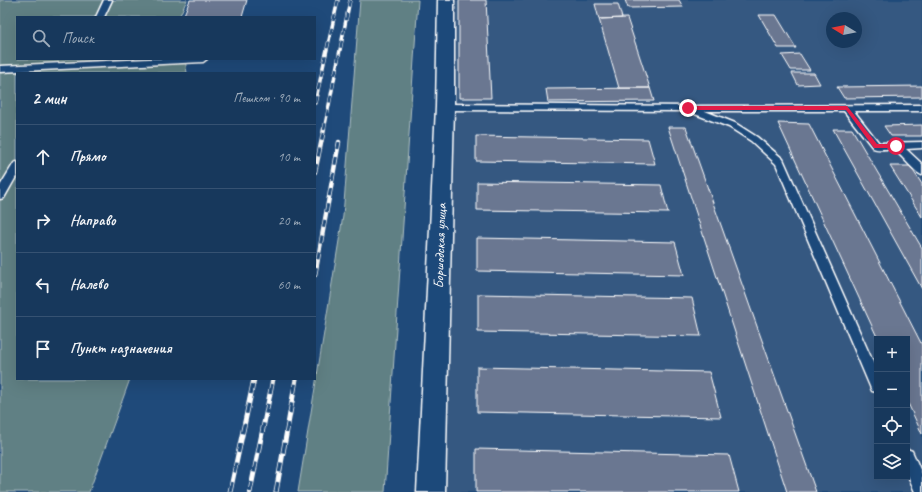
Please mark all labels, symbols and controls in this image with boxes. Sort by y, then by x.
north arrow [826,12,862,48]
search box [16,16,316,60]
icon: search [30,27,52,49]
text: Поиск [62,29,94,48]
text: 2 мин [32,88,67,109]
text: Пешком · 90 m [233,90,300,106]
route end [679,99,697,117]
route start [887,137,905,155]
icon: ahead [32,146,54,168]
text: Прямо [70,147,106,166]
text: 10 m [278,149,300,165]
street label: Боршодская улица [430,202,450,289]
icon: right [32,210,54,232]
text: Направо [70,211,116,230]
text: 20 m [278,213,300,229]
icon: left [32,274,54,296]
text: Налево [70,275,108,294]
text: 60 m [278,277,300,293]
map controls [874,336,910,480]
button: + [874,336,910,372]
icon: arrive [32,338,54,360]
text: Пункт назначения [70,339,172,358]
button: − [874,372,910,408]
button: locate [874,408,910,444]
button: layers [874,444,910,480]

